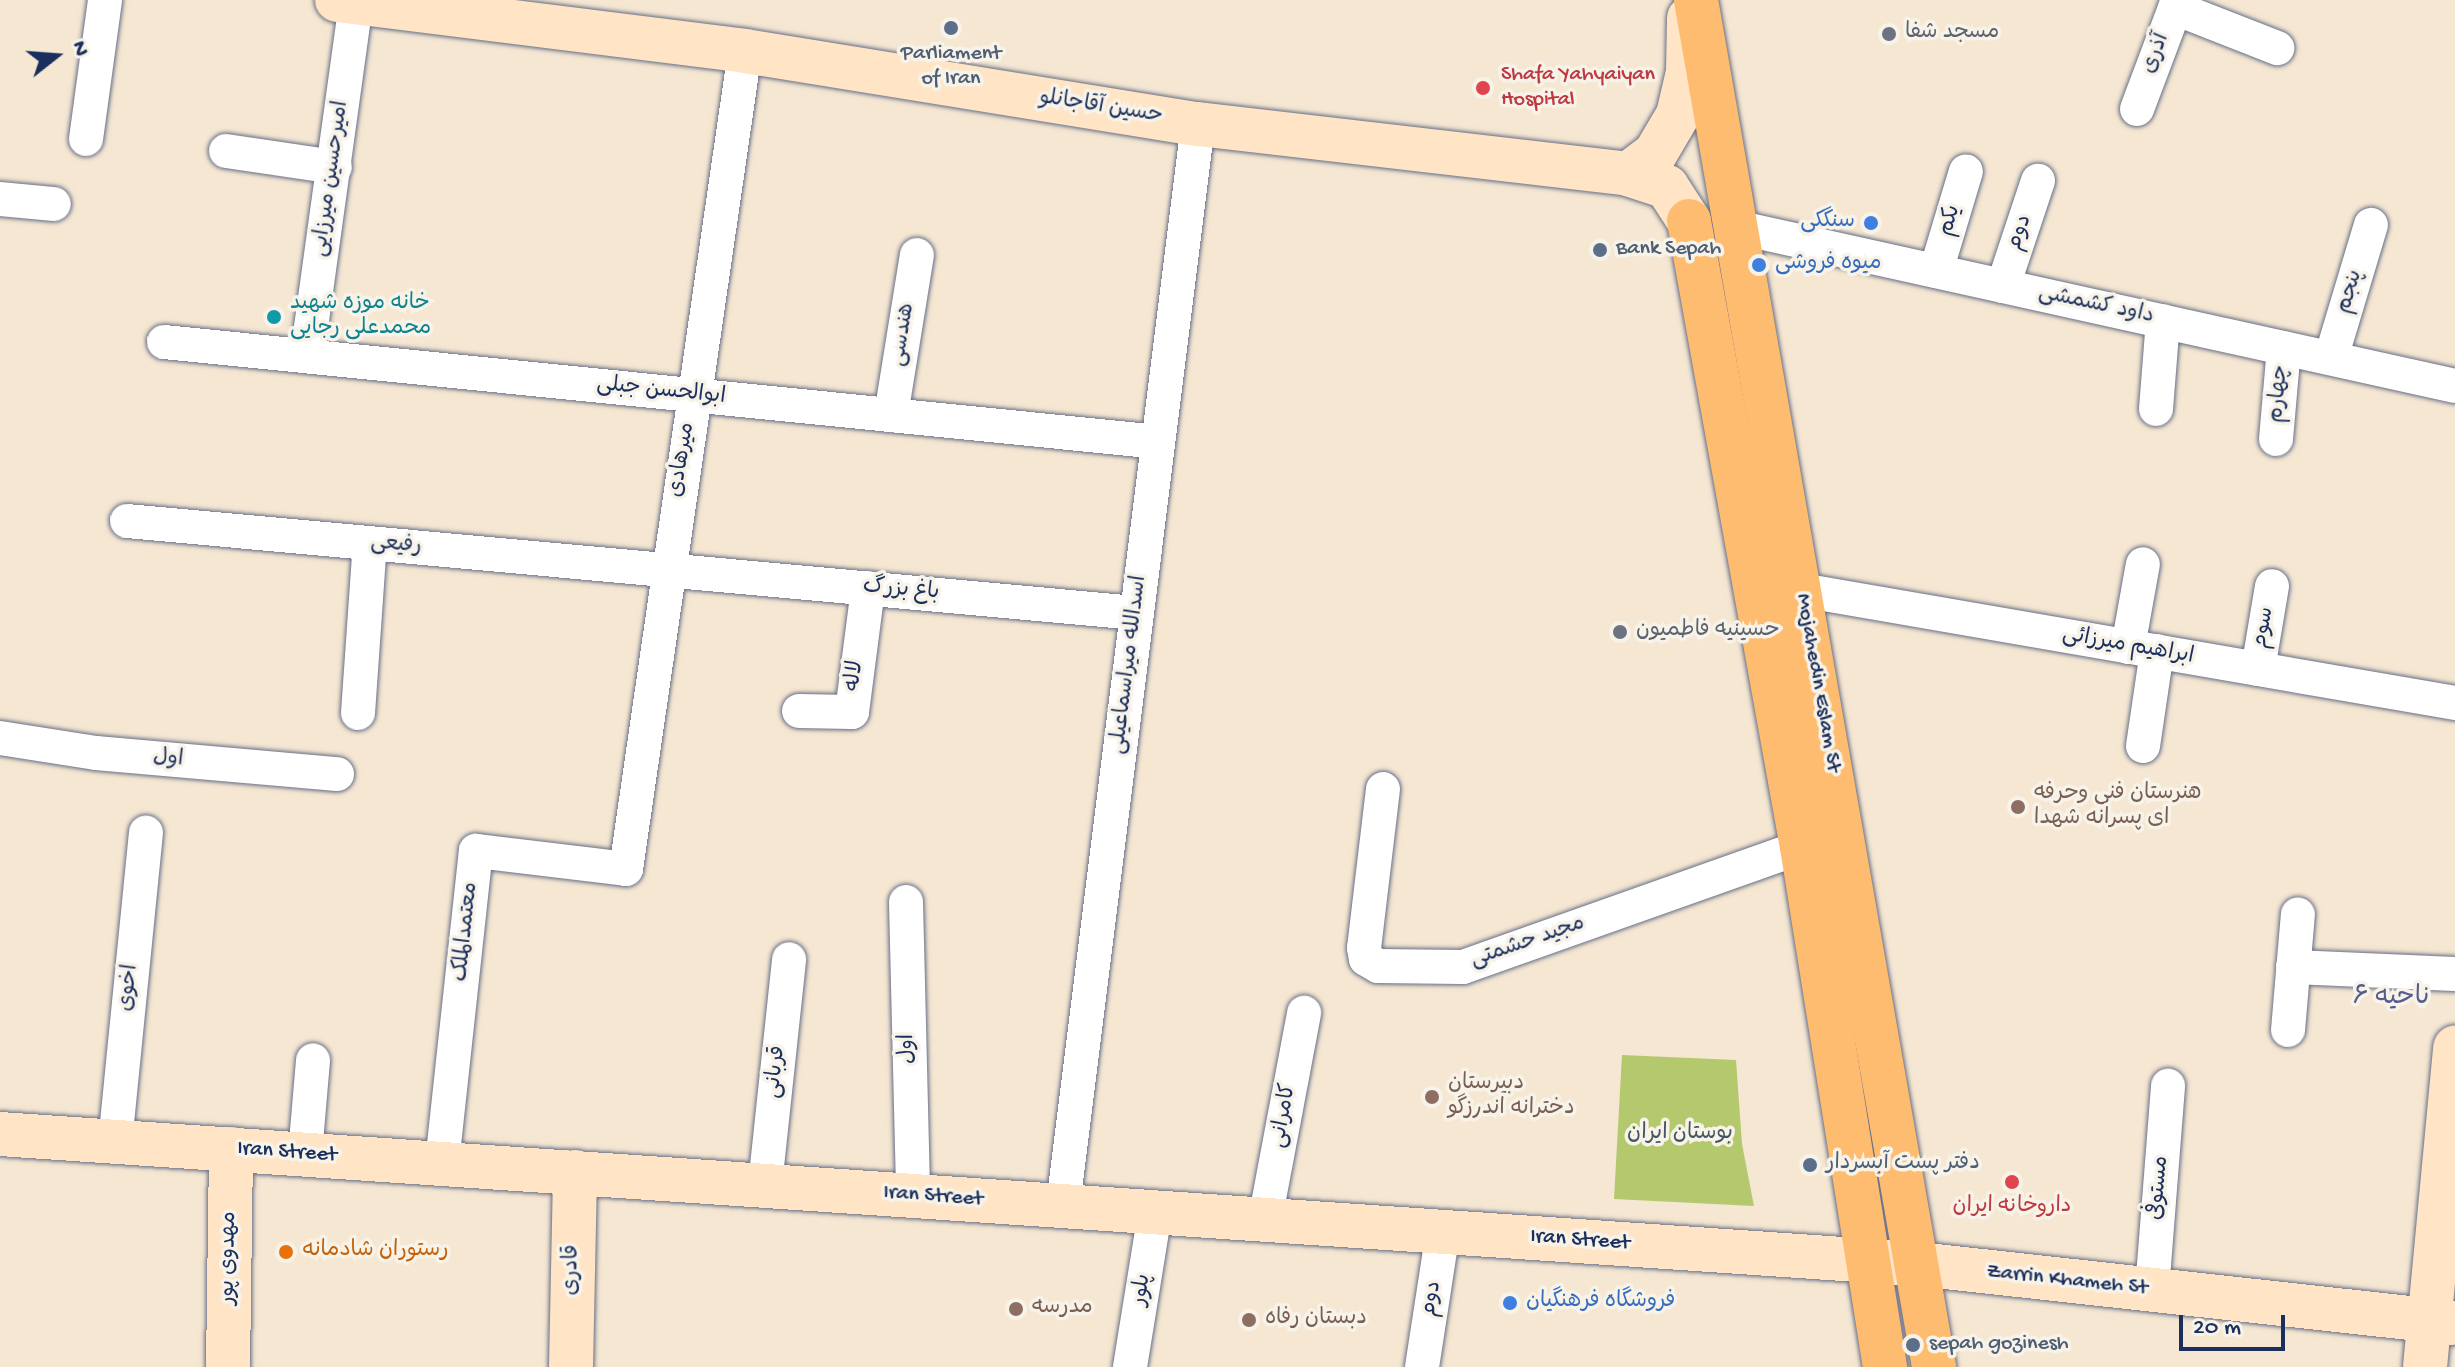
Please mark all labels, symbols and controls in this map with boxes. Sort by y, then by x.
north arrow [16,16,96,96]
marker: Parliament of Iran [942,19,960,37]
place label: مسجد شفا [1905,21,1999,47]
marker: مسجد شفا [1880,25,1898,43]
street label: آذری [2137,30,2177,78]
text: N [64,38,93,60]
place label: Parliament of Iran [901,41,1001,92]
place label: Shafa Yahyaiyan Hospital [1501,62,1655,114]
marker: Shafa Yahyaiyan Hospital [1472,77,1494,99]
street label: حسین آقاجانلو [1037,85,1165,131]
street label: امیرحسین میرزایی [308,99,356,259]
street label: یکم [1934,202,1968,240]
place label: سنگکی [1800,210,1855,236]
street label: دوم [2003,212,2039,254]
marker: سنگکی [1862,214,1880,232]
place label: Bank Sepah [1616,237,1721,263]
marker: Bank Sepah [1591,241,1609,259]
place label: میوه فروشی [1775,252,1881,278]
marker: میوه فروشی [1750,256,1768,274]
street label: پنجم [2332,267,2370,317]
street label: داود کشمشی [2036,281,2156,331]
place label: خانه موزه شهید محمدعلی رجایی [290,291,431,342]
street label: هندسی [886,302,922,368]
marker: خانه موزه شهید محمدعلی رجایی [265,308,283,326]
street label: چهارم [2264,364,2296,424]
street label: ابوالحسن جبلی [595,372,727,412]
street label: میرهادی [664,421,702,499]
street label: رفیعی [369,531,423,561]
street label: اسدالله میراسماعیلی [1106,574,1154,756]
street label: باغ بزرگ [862,575,940,607]
street label: Mojahedin Eslam St [1788,592,1846,774]
street label: سوم [2249,605,2281,651]
place label: حسینیه فاطمیون [1636,619,1780,645]
street label: ابراهیم میرزائی [2060,622,2196,672]
marker: حسینیه فاطمیون [1611,623,1629,641]
street label: لاله [841,659,871,693]
street label: اول [152,746,184,774]
place label: هنرستان فنی وحرفه ای پسرانه شهدا [2034,781,2202,832]
marker: هنرستان فنی وحرفه ای پسرانه شهدا [2009,798,2027,816]
street label: معتمدالملک [449,881,485,983]
street label: مجید حشمتی [1467,911,1589,975]
street label: اخوی [114,963,146,1013]
district label: ناحیه ۶ [2353,983,2429,1015]
street label: اول [896,1034,922,1064]
street label: قربانی [761,1044,793,1100]
place label: دبیرستان دخترانه اندرزگو [1448,1071,1575,1122]
street label: کامرانی [1266,1082,1304,1150]
marker: دبیرستان دخترانه اندرزگو [1423,1088,1441,1106]
park label: بوستان ایران [1627,1122,1733,1148]
street label: Iran Street [236,1136,338,1170]
place label: دفتر پست آبسردار [1826,1152,1980,1178]
street label: مستوفی [2144,1155,2176,1221]
marker: دفتر پست آبسردار [1801,1156,1819,1174]
marker: داروخانه ایران [2003,1173,2021,1191]
street label: Iran Street [882,1180,984,1214]
place label: داروخانه ایران [1952,1195,2072,1221]
street label: مهدوی پور [216,1211,244,1305]
street label: Iran Street [1529,1224,1631,1258]
place label: رستوران شادمانه [302,1239,449,1265]
marker: رستوران شادمانه [277,1243,295,1261]
street label: قادرى [559,1244,587,1296]
street label: Zarrin Khameh St [1985,1259,2149,1303]
street label: پلور [1127,1272,1159,1308]
street label: دوم [1417,1279,1449,1319]
place label: فروشگاه فرهنگیان [1526,1290,1675,1316]
marker: فروشگاه فرهنگیان [1501,1294,1519,1312]
place label: مدرسه [1032,1296,1093,1322]
scale bar [2183,1299,2289,1349]
marker: مدرسه [1007,1300,1025,1318]
place label: دبستان رفاه [1265,1307,1367,1333]
marker: دبستان رفاه [1240,1311,1258,1329]
text: 20 m [2193,1314,2241,1343]
place label: sepah gozinesh [1929,1332,2069,1358]
marker: sepah gozinesh [1904,1336,1922,1354]

